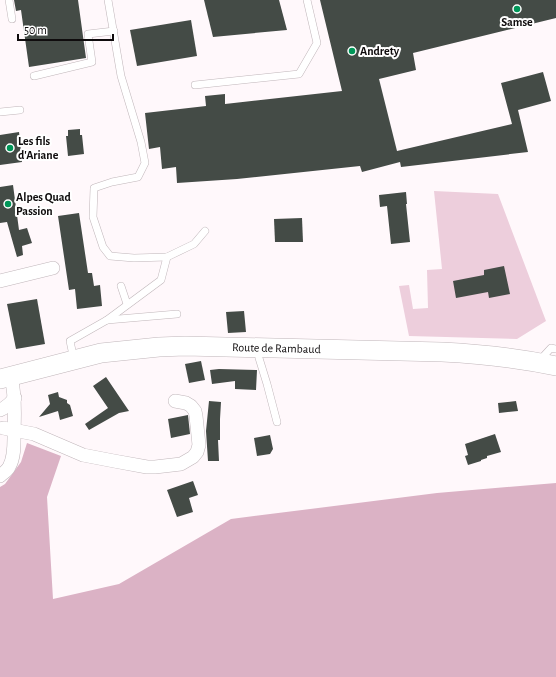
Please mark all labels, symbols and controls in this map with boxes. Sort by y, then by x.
marker: Samse [512,4,522,14]
scale bar [18,16,113,42]
place label: Samse [501,16,533,28]
text: 50 m [24,24,47,36]
place label: Andrety [360,45,400,58]
marker: Andrety [347,46,357,56]
place label: Les fils d'Ariane [18,135,59,161]
marker: Les fils d'Ariane [5,143,15,153]
place label: Alpes Quad Passion [16,191,72,217]
marker: Alpes Quad Passion [3,199,13,209]
street label: Route de Rambaud [232,341,321,355]

